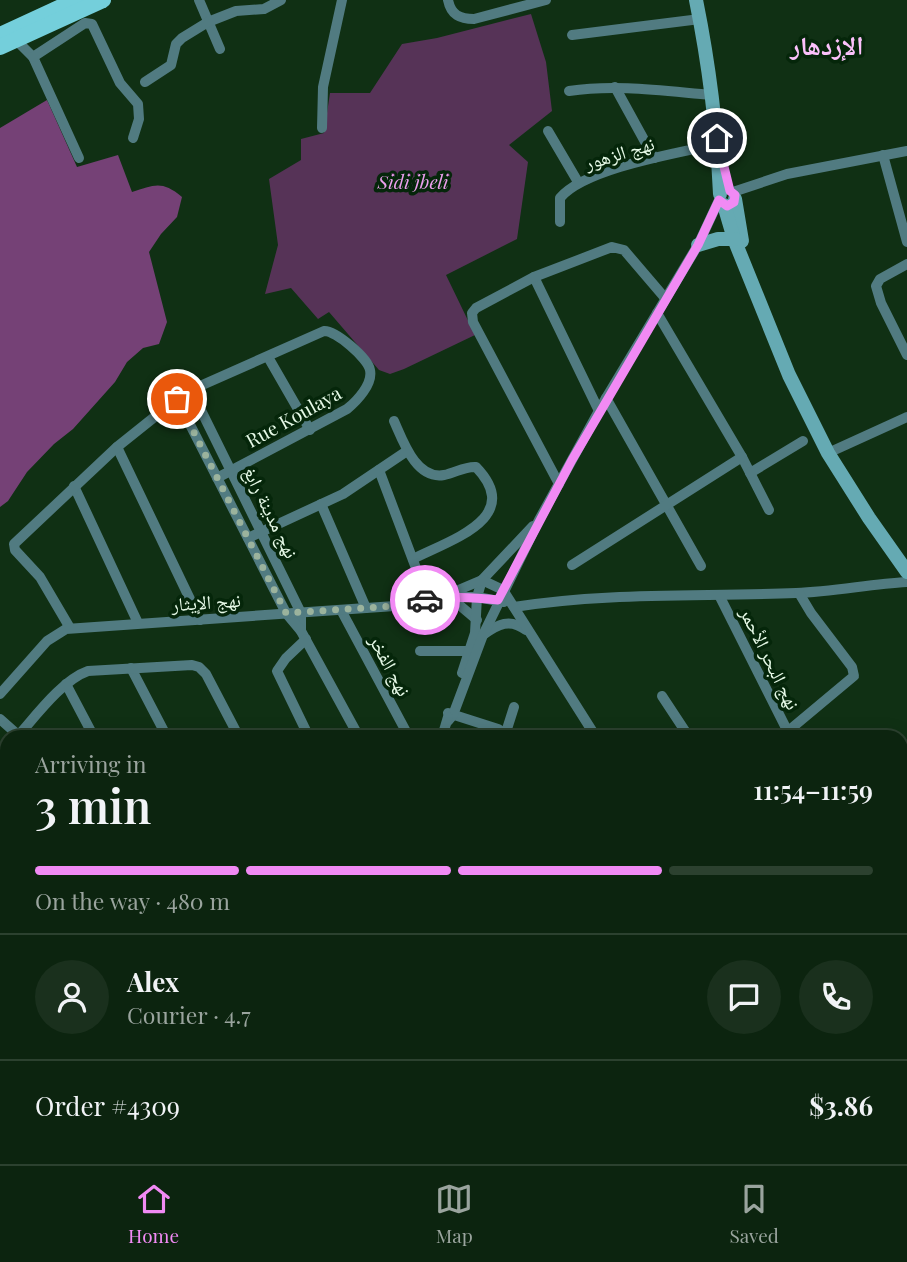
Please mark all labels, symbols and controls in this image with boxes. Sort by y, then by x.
district label: الإزدهار [789,27,864,62]
pin [687,108,747,168]
icon: home [698,119,736,157]
street label: نهج الزهور [580,129,658,176]
park label: Sidi jbeli [376,168,450,194]
pin [147,369,207,429]
street label: Rue Koulaya [241,379,346,453]
icon: bag [158,380,196,418]
street label: نهج مدينة رابغ [238,462,305,563]
courier [390,565,460,635]
icon: car [406,581,444,619]
street label: نهج الإيثار [169,586,242,617]
street label: نهج البحر الأحمر [734,602,807,714]
street label: نهج الفخر [363,629,418,701]
text: Arriving in [35,748,147,779]
text: 11:54–11:59 [753,772,873,807]
text: 3 min [35,774,151,836]
text: On the way · 480 m [35,885,230,916]
button: person [35,960,109,1034]
button: chat [707,960,781,1034]
button: phone [799,960,873,1034]
text: Alex [127,964,179,999]
text: Courier · 4.7 [127,999,251,1030]
text: Order #4309 [35,1088,180,1123]
text: $3.86 [809,1088,873,1123]
tab: Home [128,1180,179,1248]
tab: Map [435,1180,473,1248]
tab: Saved [729,1180,779,1248]

